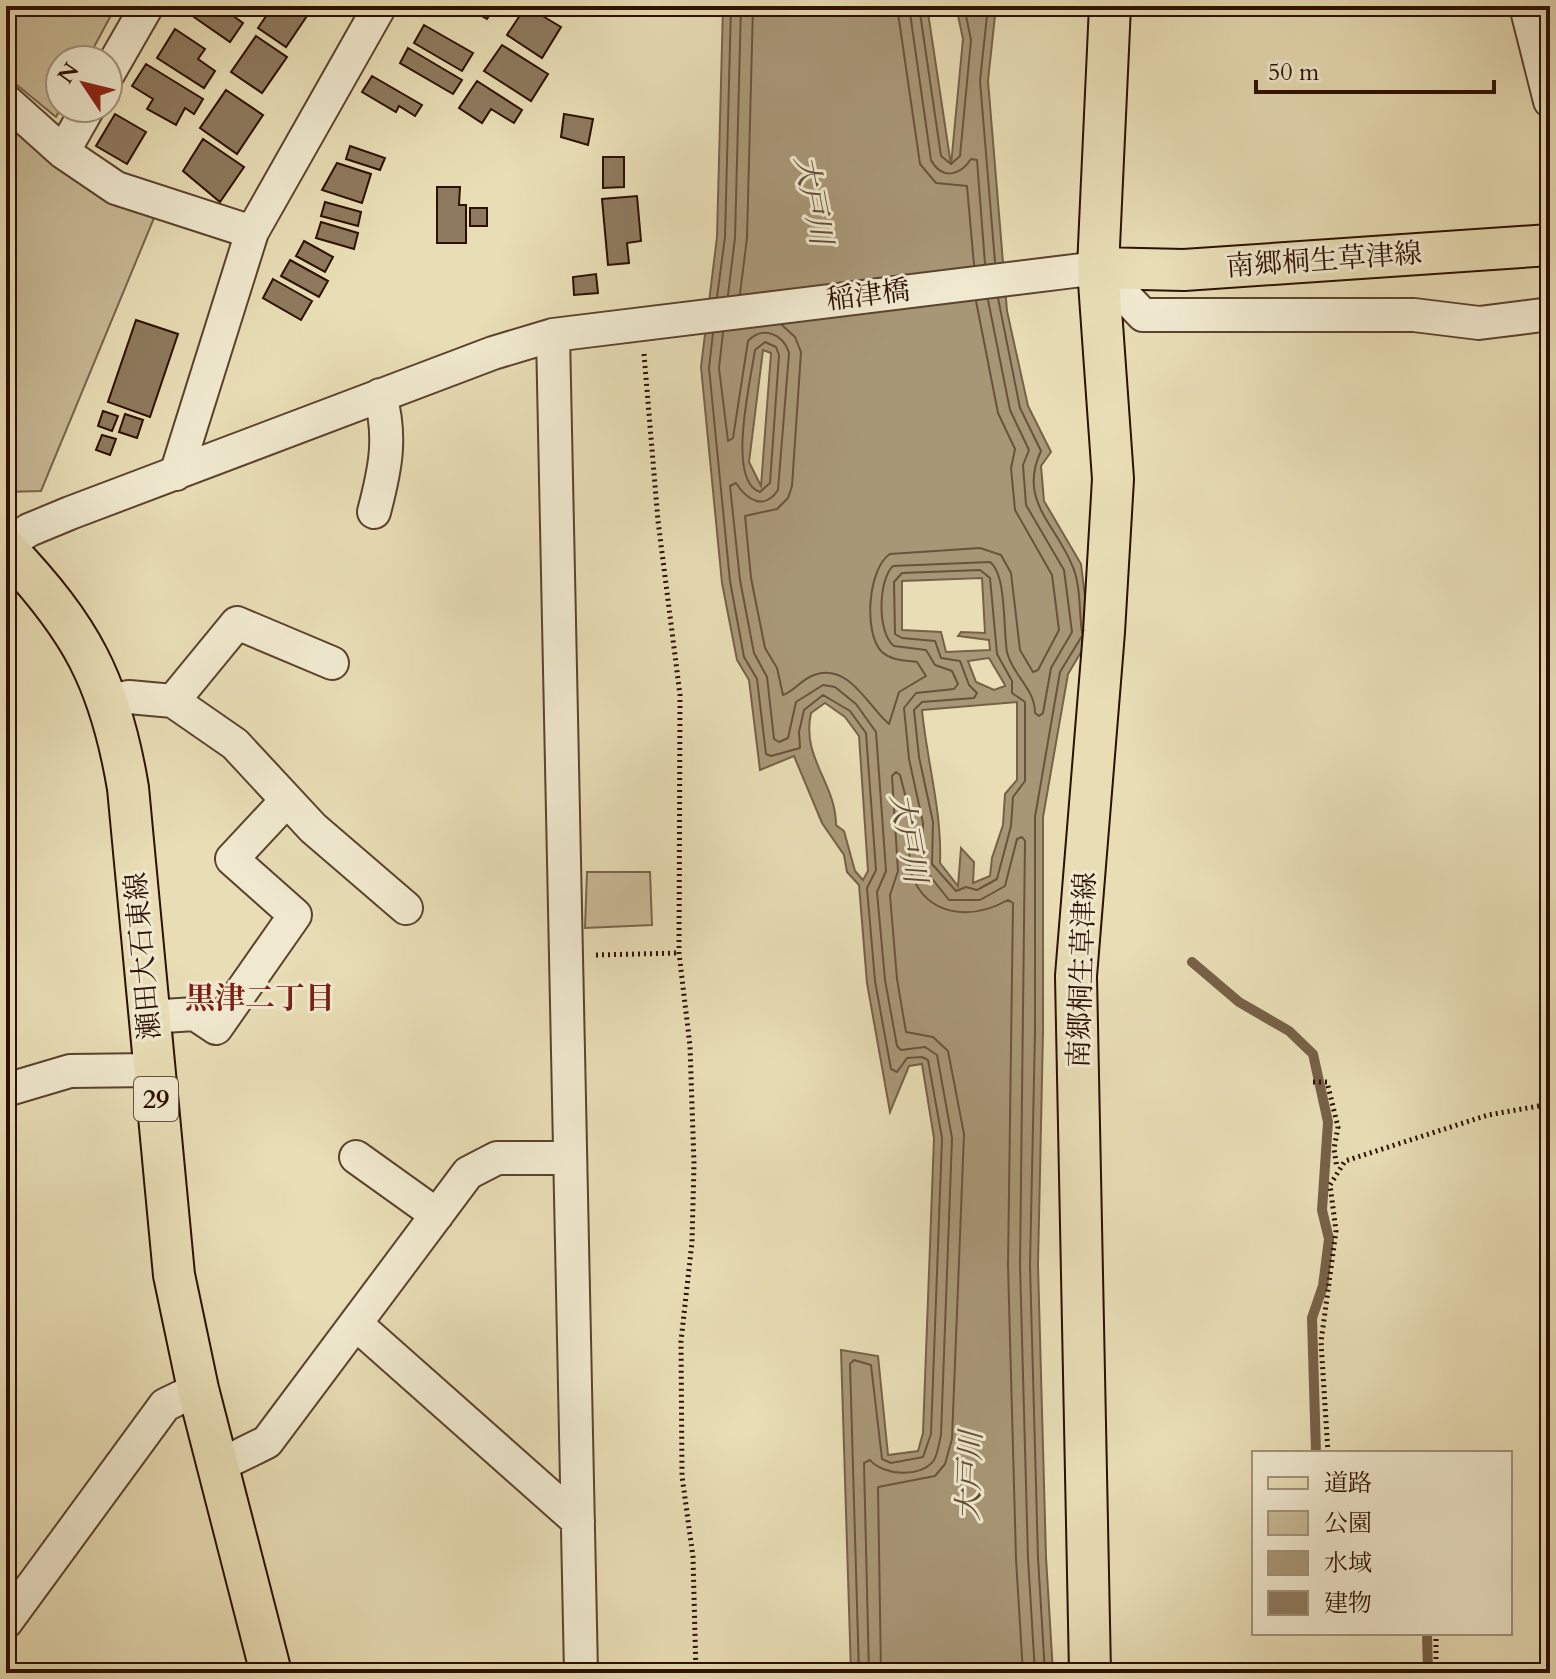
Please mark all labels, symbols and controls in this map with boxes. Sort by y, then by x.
north arrow [44,44,124,124]
scale bar [1256,44,1494,94]
text: 50 m [1268,56,1320,89]
text: N [51,57,86,90]
water label: 大戸川 [784,152,842,251]
street label: 南郷桐生草津線 [1225,234,1423,286]
street label: 稲津橋 [824,271,912,319]
water label: 大戸川 [880,790,937,889]
street label: 瀬田大石東線 [117,871,169,1041]
street label: 南郷桐生草津線 [1060,871,1104,1069]
district label: 黒津二丁目 [185,978,335,1019]
road number: 29 [134,1077,178,1121]
water label: 大戸川 [948,1427,992,1522]
legend [1252,1451,1512,1635]
text: 道路 [1324,1467,1372,1500]
text: 公園 [1324,1507,1372,1540]
text: 水域 [1324,1547,1372,1580]
text: 建物 [1324,1587,1372,1620]

